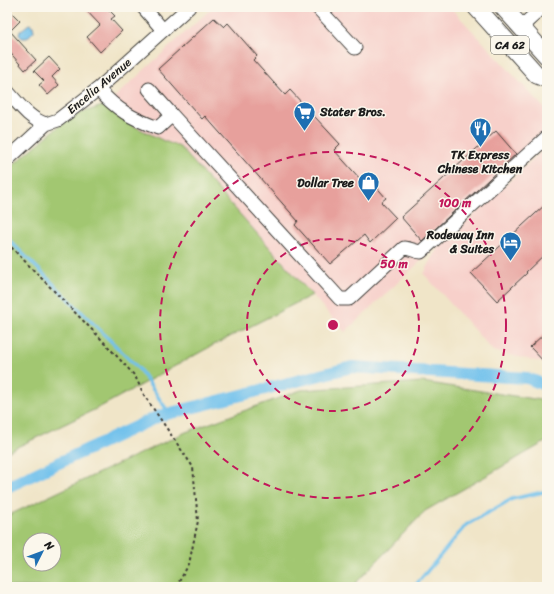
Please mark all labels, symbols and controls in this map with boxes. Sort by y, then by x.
road number: CA 62 [491,36,529,54]
street label: Encelia Avenue [61,52,137,120]
supermarket icon: Stater Bros. [292,99,318,132]
place label: Stater Bros. [319,101,386,123]
restaurant icon: TK Express Chinese Kitchen [467,115,493,148]
place label: TK Express Chinese Kitchen [437,144,523,180]
shop icon: Dollar Tree [356,170,382,203]
place label: Dollar Tree [297,172,355,194]
text: 100 m [439,192,472,214]
place label: Rodeway Inn & Suites [426,224,495,260]
hotel icon: Rodeway Inn & Suites [497,229,523,262]
text: 50 m [380,253,408,275]
centre of rings [326,318,340,332]
north arrow [22,532,62,572]
text: N [39,536,59,555]

